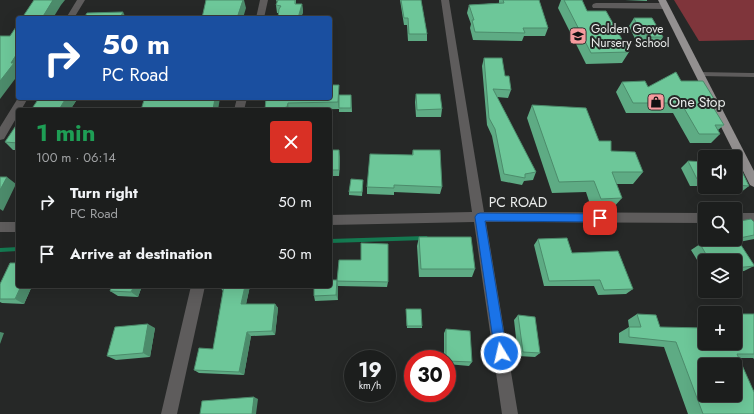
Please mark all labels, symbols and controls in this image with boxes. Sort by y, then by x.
place label: Golden Grove Nursery School [591,20,670,52]
text: 50 m [102,24,170,65]
school or university icon: Golden Grove Nursery School [568,26,588,46]
icon: right [36,32,88,84]
text: PC Road [102,62,168,88]
shop icon: One Stop [646,92,666,112]
place label: One Stop [669,92,725,112]
text: 1 min [36,115,96,150]
button: close [270,121,312,163]
text: 100 m · 06:14 [36,148,116,167]
map controls [698,150,742,402]
button: sound [698,150,742,194]
text: Turn right [70,182,138,204]
icon: right [36,191,58,213]
text: 50 m [278,191,312,213]
street label: PC ROAD [489,192,547,212]
pin [583,201,617,235]
button: search [698,202,742,246]
text: PC Road [70,204,118,223]
icon: arrive [589,207,611,229]
icon: arrive [36,243,58,265]
text: Arrive at destination [70,243,212,265]
text: 50 m [278,243,312,265]
button: layers [698,254,742,298]
button: + [698,306,742,350]
position arrow [480,332,522,374]
speed limit sign: 30 [404,350,456,402]
text: 19 [358,356,382,385]
button: − [698,358,742,402]
text: km/h [359,378,381,393]

